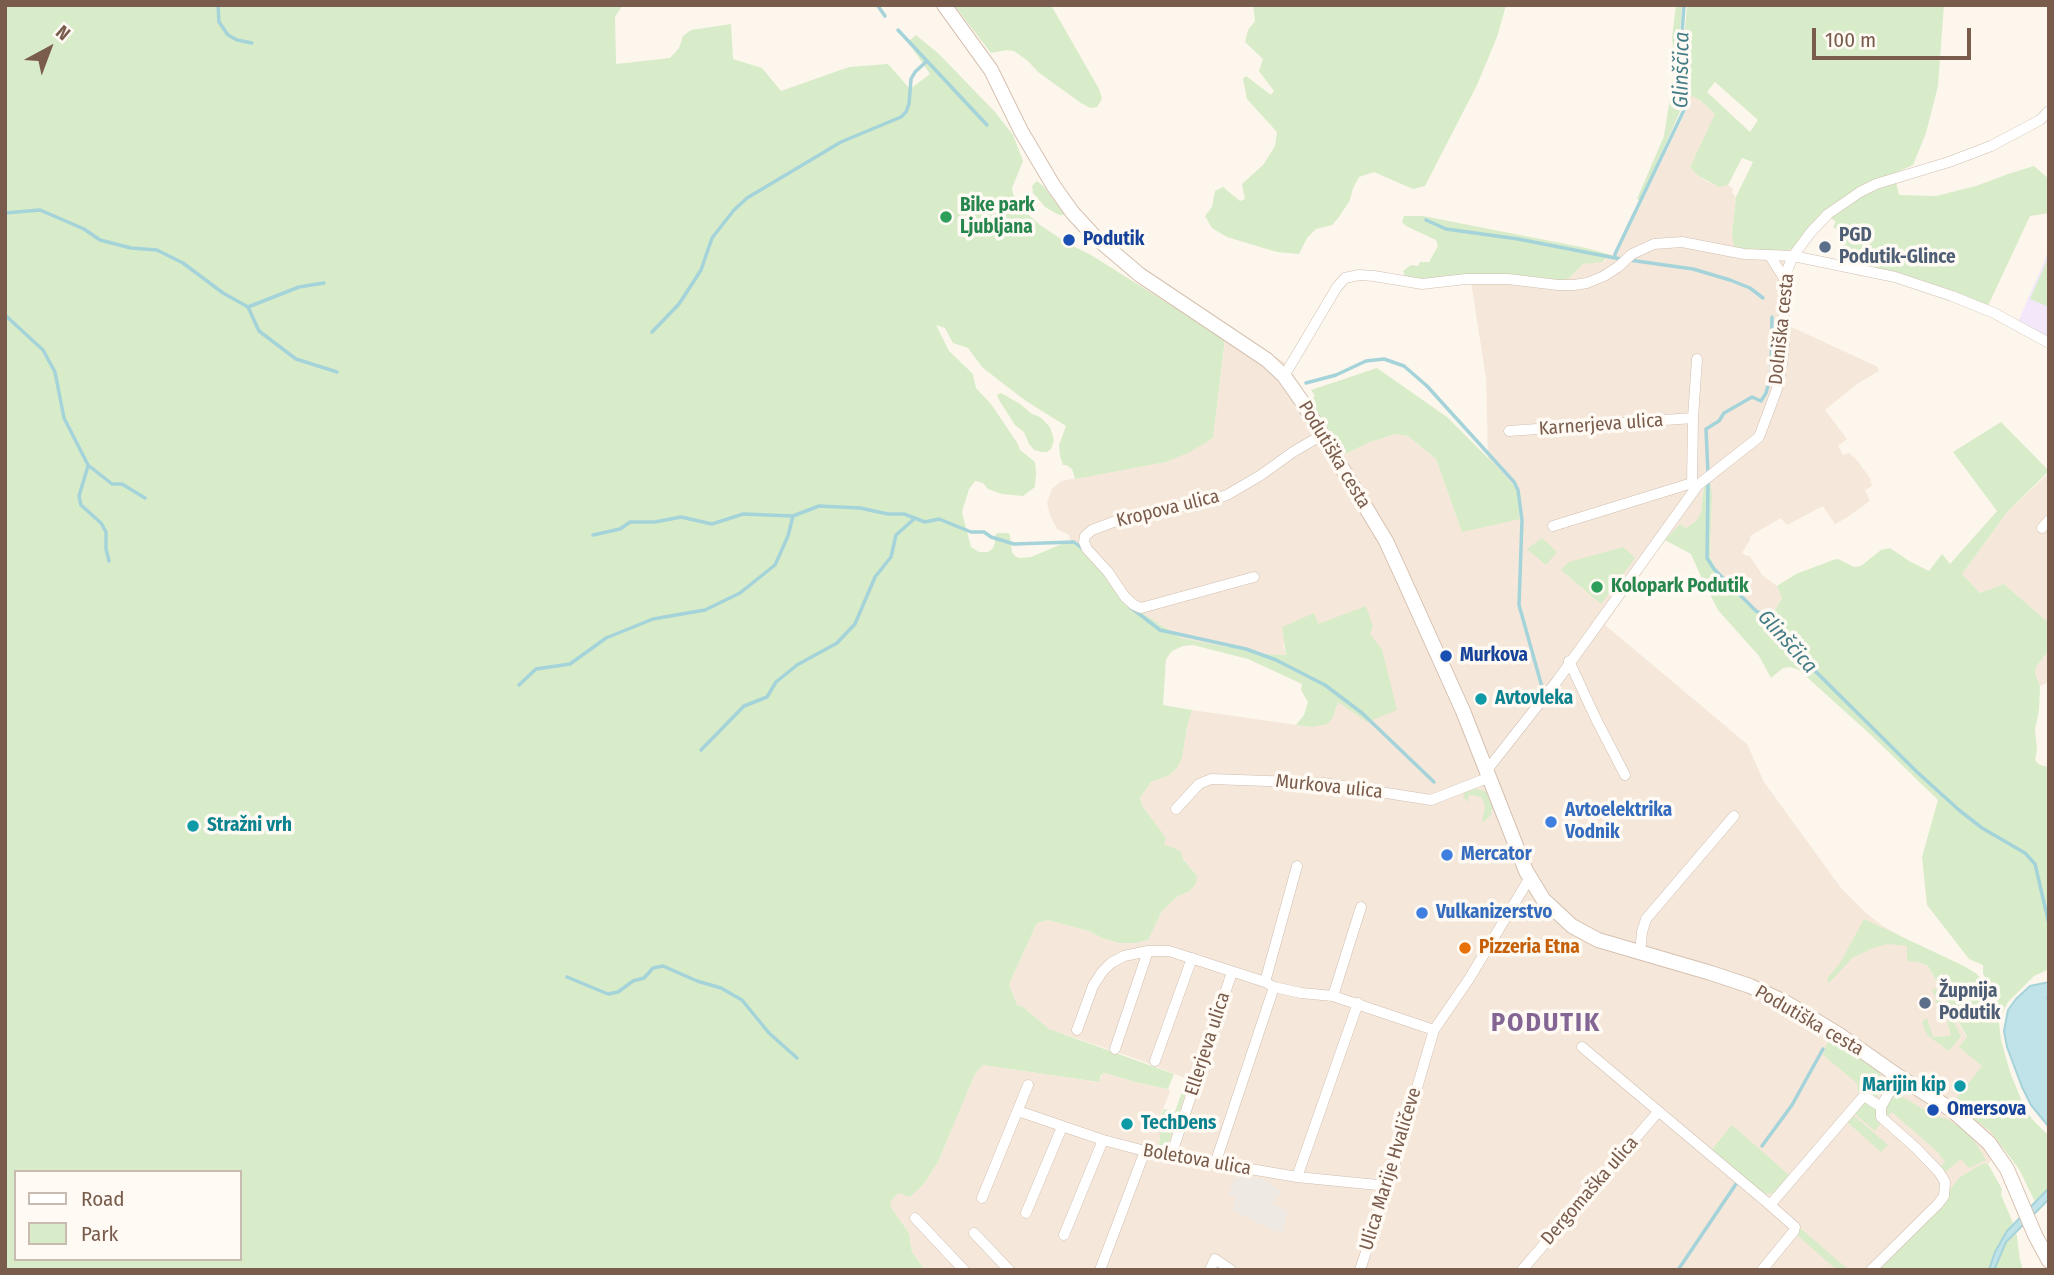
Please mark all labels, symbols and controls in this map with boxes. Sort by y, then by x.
north arrow [14,14,84,84]
scale bar [1816,14,1975,58]
text: N [51,20,75,45]
text: 100 m [1825,27,1876,53]
water label: Glinščica [1669,32,1695,108]
place label: Bike park Ljubljana [960,195,1035,239]
marker: Bike park Ljubljana [938,209,954,225]
place label: PGD Podutik-Glince [1839,225,1956,269]
place label: Podutik [1083,229,1144,251]
marker: Podutik [1061,232,1077,248]
marker: PGD Podutik-Glince [1817,239,1833,255]
street label: Dolniška cesta [1765,272,1799,386]
street label: Podutiška cesta [1293,397,1375,513]
street label: Karnerjeva ulica [1538,409,1664,441]
street label: Kropova ulica [1114,485,1222,533]
place label: Kolopark Podutik [1611,576,1749,598]
marker: Kolopark Podutik [1589,579,1605,595]
water label: Glinščica [1752,605,1822,679]
place label: Murkova [1460,645,1528,667]
marker: Murkova [1438,648,1454,664]
place label: Avtovleka [1495,688,1573,710]
marker: Avtovleka [1473,691,1489,707]
street label: Murkova ulica [1274,770,1384,804]
place label: Avtoelektrika Vodnik [1565,800,1672,844]
marker: Avtoelektrika Vodnik [1543,814,1559,830]
place label: Stražni vrh [207,815,292,837]
marker: Stražni vrh [185,818,201,834]
place label: Mercator [1461,844,1532,866]
marker: Mercator [1439,847,1455,863]
place label: Vulkanizerstvo [1436,902,1552,924]
marker: Vulkanizerstvo [1414,905,1430,921]
place label: Pizzeria Etna [1479,937,1580,959]
marker: Pizzeria Etna [1457,940,1473,956]
street label: Podutiška cesta [1751,981,1867,1061]
place label: Župnija Podutik [1939,981,2000,1025]
street label: Ellerjeva ulica [1181,989,1235,1099]
marker: Župnija Podutik [1917,995,1933,1011]
district label: PODUTIK [1492,1008,1600,1040]
place label: Marijin kip [1862,1075,1946,1097]
marker: Marijin kip [1952,1078,1968,1094]
street label: Ulica Marije Hvaličeve [1355,1085,1427,1253]
place label: Omersova [1947,1099,2026,1121]
marker: Omersova [1925,1102,1941,1118]
place label: TechDens [1141,1113,1216,1135]
marker: TechDens [1119,1116,1135,1132]
street label: Dergomaška ulica [1537,1132,1643,1250]
street label: Boletova ulica [1141,1139,1253,1181]
legend [14,1170,242,1261]
text: Road [81,1186,125,1212]
text: Park [81,1221,118,1247]

